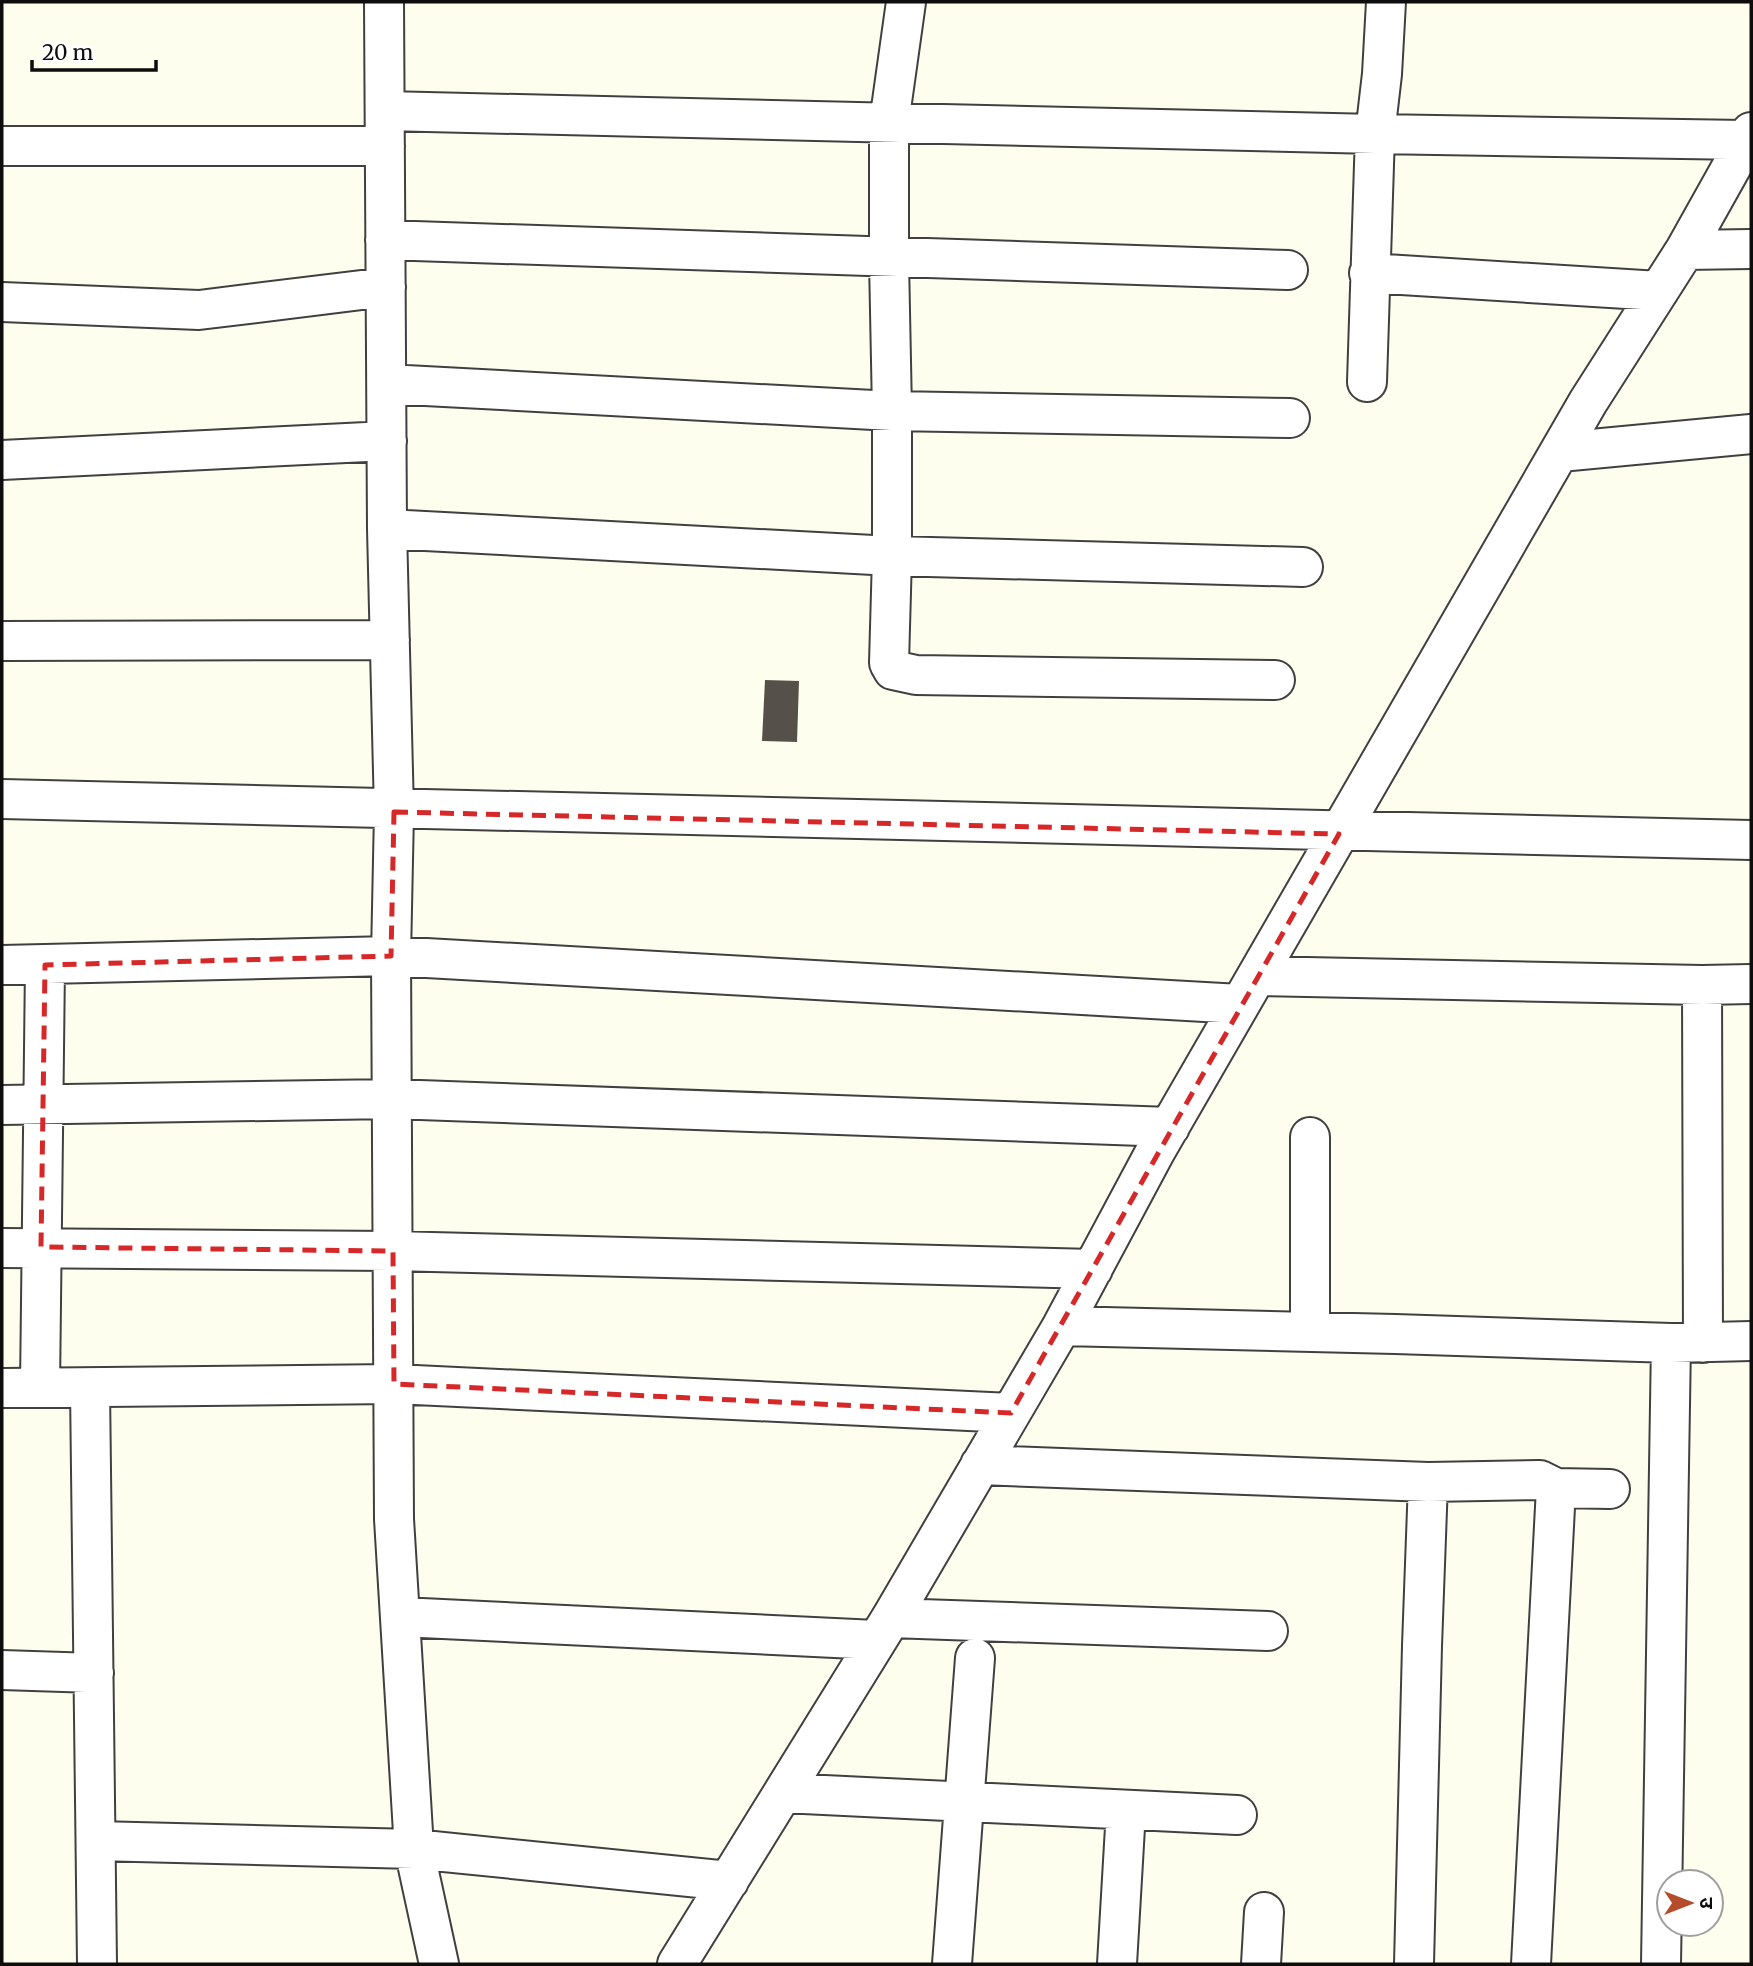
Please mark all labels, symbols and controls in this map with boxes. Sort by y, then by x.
scale bar [32,28,156,72]
text: 20 m [42,39,94,66]
north arrow [1655,1868,1725,1938]
text: उ [1695,1897,1719,1909]

